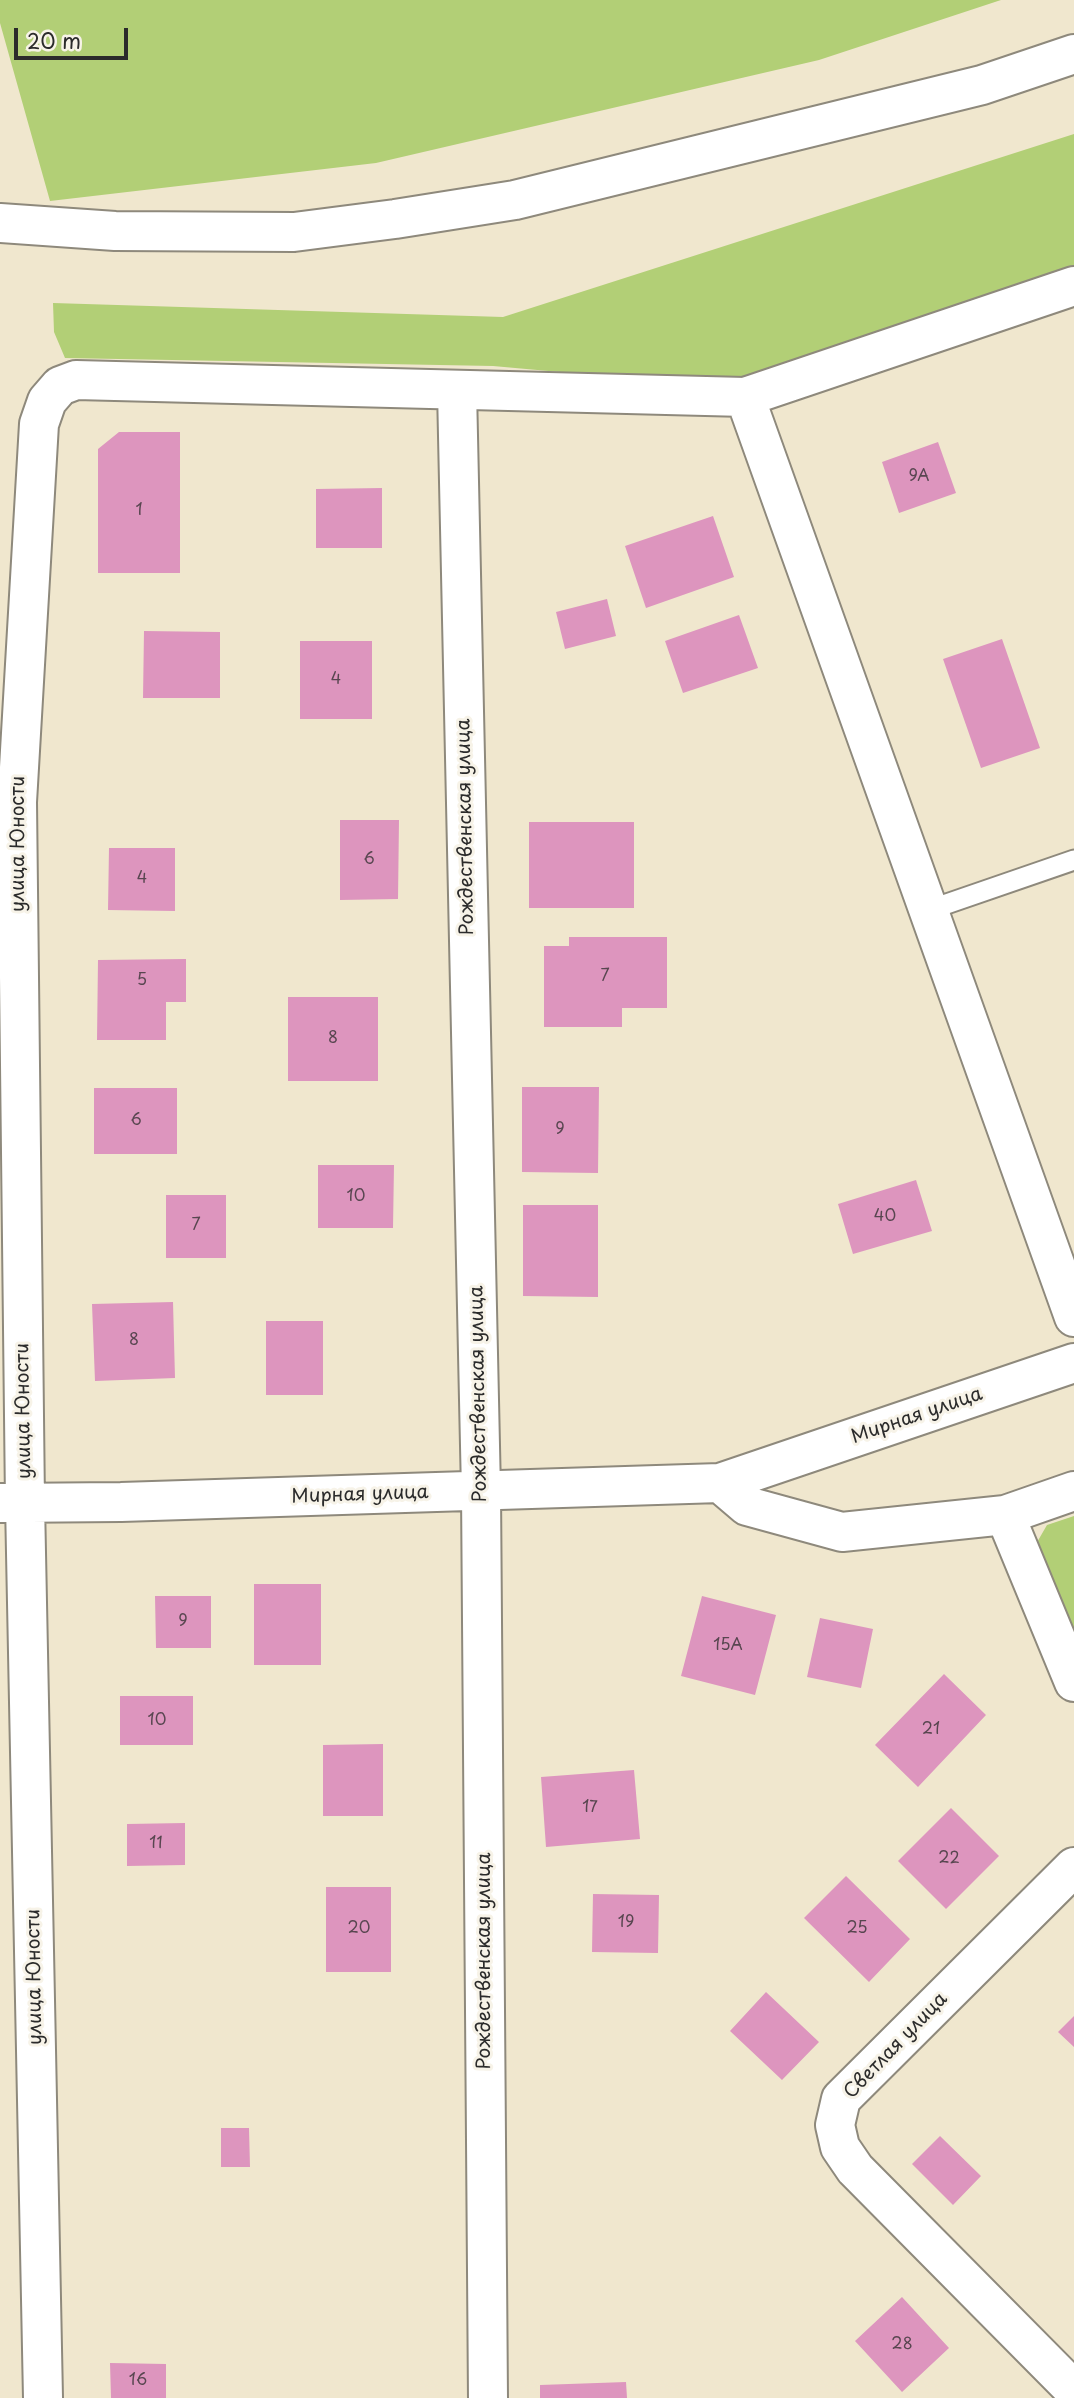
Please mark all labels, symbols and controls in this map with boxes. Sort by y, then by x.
scale bar [18,14,131,58]
text: 20 m [27,24,81,56]
house number: 9А [908,467,930,487]
house number: 1 [135,501,143,521]
house number: 4 [331,670,341,690]
street label: Рождественская улица [453,718,479,936]
street label: улица Юности [8,776,30,912]
house number: 6 [363,850,375,870]
house number: 4 [137,869,147,889]
house number: 7 [600,967,610,987]
house number: 5 [137,971,147,991]
house number: 8 [328,1029,338,1049]
house number: 6 [130,1111,142,1131]
house number: 9 [555,1120,565,1140]
house number: 10 [347,1187,365,1207]
house number: 40 [874,1207,896,1227]
house number: 7 [191,1216,201,1236]
street label: Рождественская улица [466,1285,492,1503]
house number: 8 [129,1331,139,1351]
street label: улица Юности [11,1343,37,1479]
street label: Мирная улица [848,1383,986,1449]
street label: Мирная улица [291,1481,429,1509]
house number: 9 [178,1612,188,1632]
house number: 15А [713,1636,743,1656]
house number: 10 [148,1711,166,1731]
house number: 21 [922,1720,940,1740]
house number: 17 [582,1798,598,1818]
house number: 11 [149,1834,163,1854]
house number: 22 [938,1849,960,1869]
street label: Рождественская улица [474,1853,496,2069]
street label: улица Юности [22,1909,48,2045]
house number: 19 [618,1913,634,1933]
house number: 20 [348,1919,370,1939]
house number: 25 [846,1919,868,1939]
street label: Светлая улица [840,1988,952,2104]
house number: 28 [891,2335,913,2355]
house number: 16 [129,2371,147,2391]

